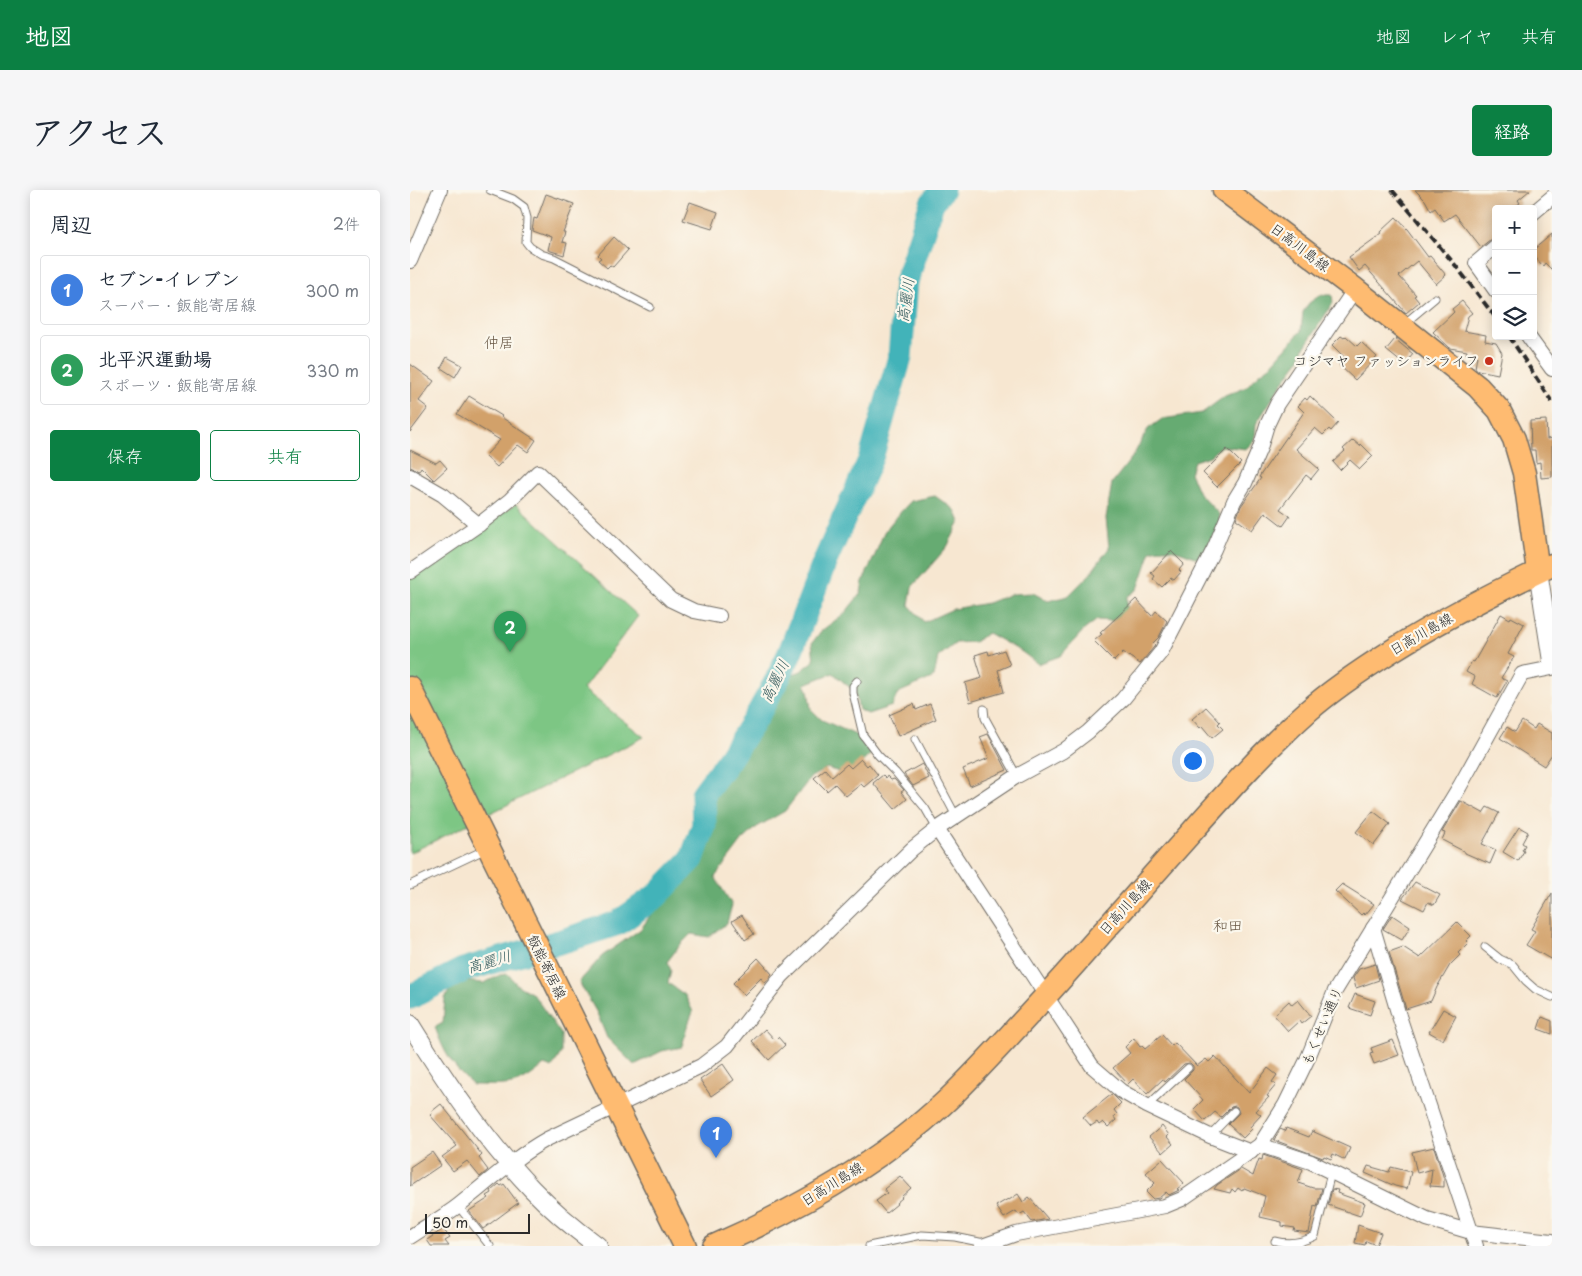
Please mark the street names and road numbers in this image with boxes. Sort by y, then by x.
street label: 日高川島線 [1266,217,1335,276]
street label: 日高川島線 [1385,607,1456,660]
street label: 日高川島線 [1093,874,1156,940]
street label: 飯能寄居線 [523,931,572,1003]
street label: もくせい通り [1295,983,1348,1069]
street label: 日高川島線 [796,1156,867,1211]

